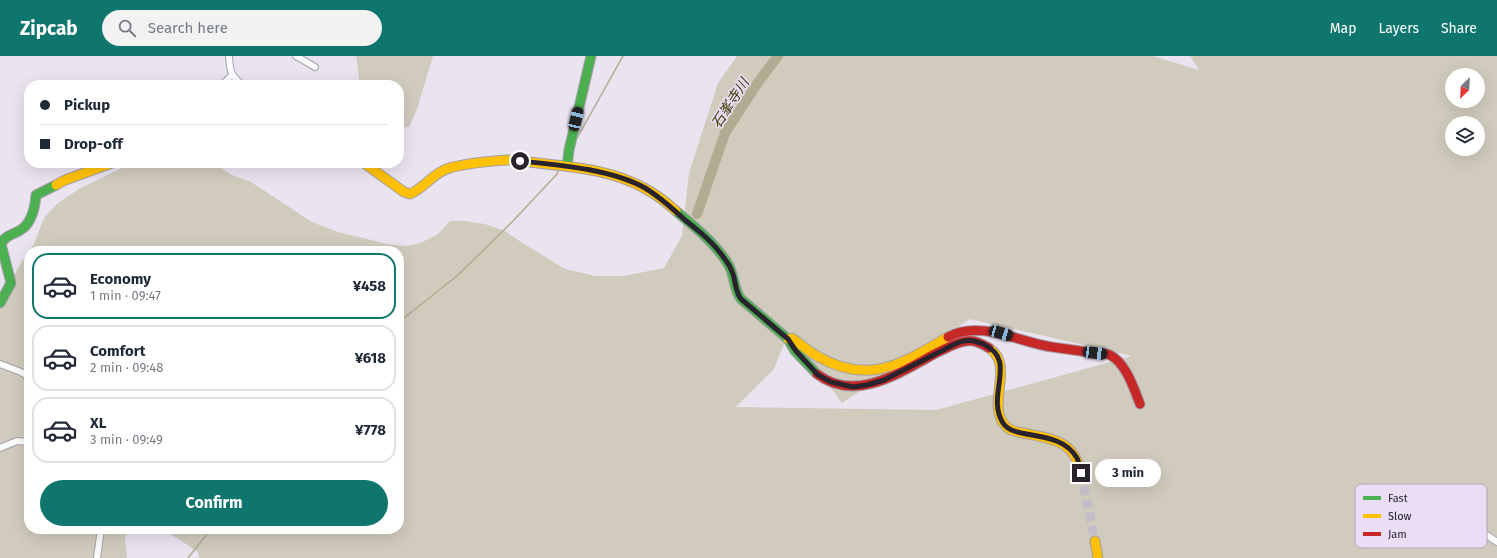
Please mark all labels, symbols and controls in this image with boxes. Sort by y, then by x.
search box [102,10,382,46]
text: Zipcab [20,17,78,40]
icon: search [116,17,138,39]
text: Search here [148,19,228,37]
text: Map [1330,20,1356,37]
text: Layers [1378,20,1419,37]
text: Share [1441,20,1477,37]
north arrow [1445,68,1485,108]
map controls [1445,68,1485,156]
water label: 石峯寺川 [708,73,754,131]
text: Pickup [64,96,110,114]
car [567,106,585,132]
button: layers [1445,116,1485,156]
text: Drop-off [64,135,123,153]
route start [511,152,529,170]
icon: car [42,268,78,304]
text: Economy [90,270,151,288]
text: ¥458 [353,277,386,295]
text: 1 min · 09:47 [90,288,161,303]
car [988,324,1014,342]
icon: car [42,340,78,376]
text: Comfort [90,342,146,360]
car [1082,346,1108,360]
text: ¥618 [355,349,386,367]
text: 2 min · 09:48 [90,360,163,375]
icon: car [42,412,78,448]
text: XL [90,414,106,432]
text: ¥778 [355,421,386,439]
text: 3 min · 09:49 [90,432,163,447]
callout: 3 min [1095,459,1161,487]
route end [1072,464,1090,482]
text: 3 min [1112,465,1144,480]
button: Confirm [40,480,388,526]
legend [1355,484,1487,548]
text: Fast [1388,492,1408,505]
text: Slow [1388,510,1412,523]
text: Jam [1388,528,1407,541]

